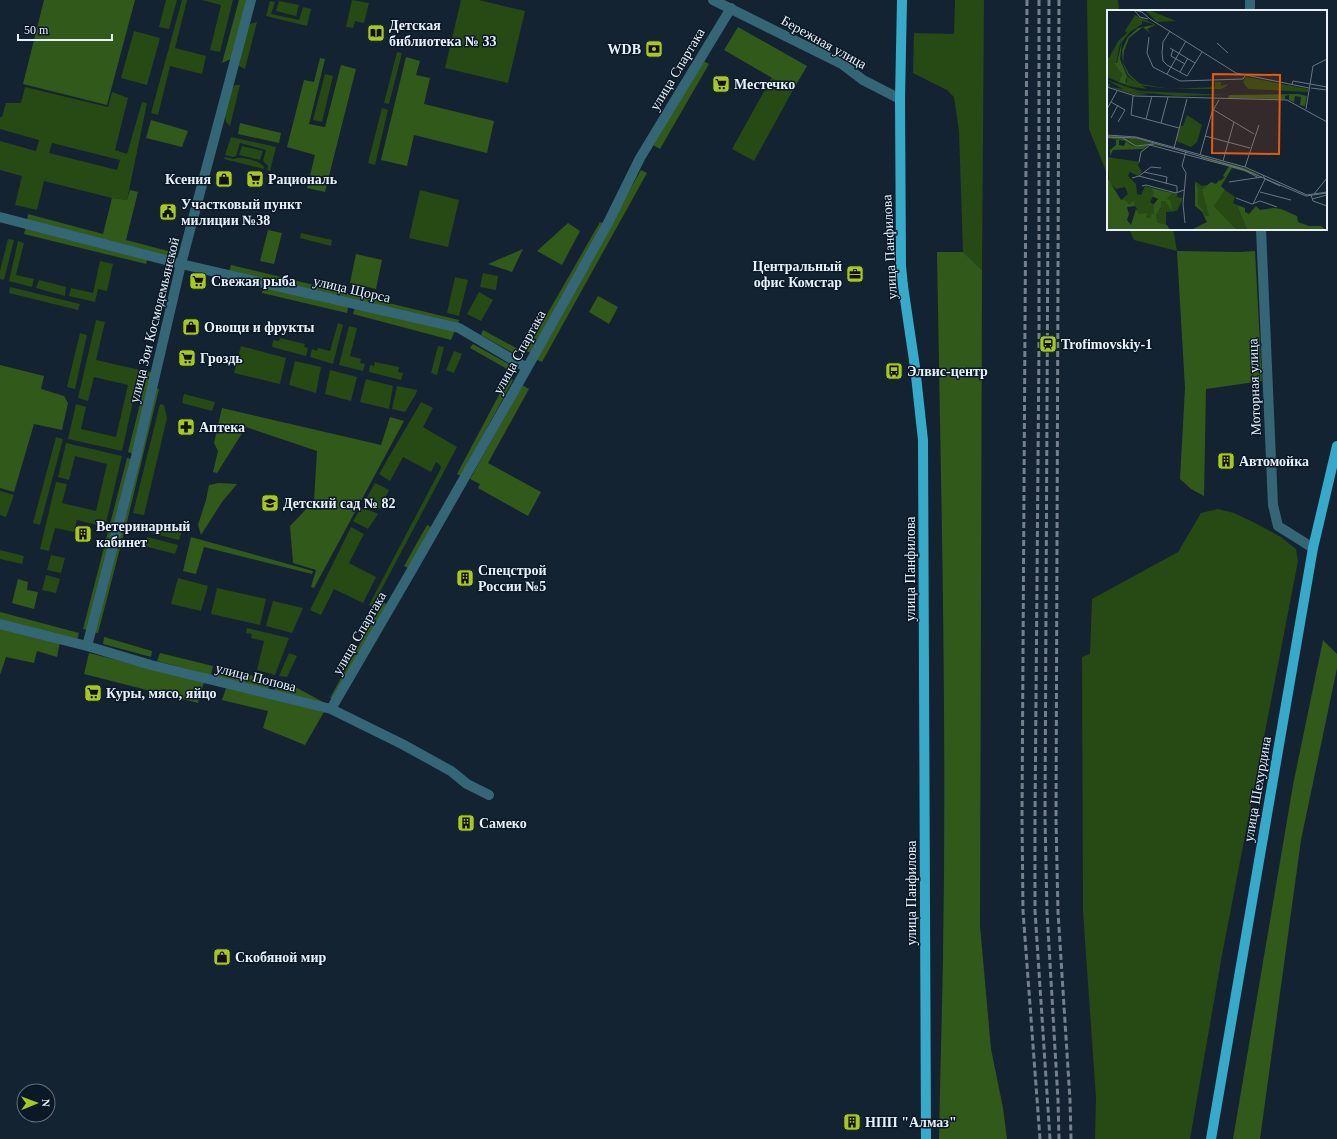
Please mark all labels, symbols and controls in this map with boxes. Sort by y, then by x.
inset map [1107,10,1327,230]
street label: Бережная улица [778,13,870,72]
scale bar [18,16,112,42]
place label: Детская библиотека № 33 [389,18,496,49]
text: 50 m [24,23,49,37]
library icon: Детская библиотека № 33 [366,23,386,43]
street label: улица Спартака [647,25,708,113]
bank icon: WDB [644,39,664,59]
place label: WDB [608,42,641,57]
supermarket icon: Местечко [711,74,731,94]
place label: Местечко [734,77,795,92]
shop icon: Ксения [214,169,234,189]
supermarket icon: Рациональ [245,169,265,189]
place label: Ксения [165,172,211,187]
place label: Рациональ [268,172,338,187]
street label: улица Панфилова [879,193,900,300]
place label: Участковый пункт милиции №38 [181,197,302,228]
public building icon: Участковый пункт милиции №38 [158,202,178,222]
street label: улица Зои Космодемьянской [127,235,182,404]
place label: Центральный офис Комстар [753,259,842,290]
office icon: Центральный офис Комстар [845,264,865,284]
supermarket icon: Свежая рыба [188,271,208,291]
street label: улица Щорса [312,273,393,306]
place label: Свежая рыба [211,274,296,289]
street label: улица Спартака [490,307,549,397]
shop icon: Овощи и фрукты [181,317,201,337]
place label: Овощи и фрукты [204,320,315,335]
station icon: Trofimovskiy-1 [1038,334,1058,354]
place label: Trofimovskiy-1 [1061,337,1152,352]
street label: Моторная улица [1245,337,1264,436]
supermarket icon: Гроздь [177,348,197,368]
place label: Гроздь [200,351,243,366]
bus stop icon: Элвис-центр [884,361,904,381]
place label: Элвис-центр [907,364,988,379]
pharmacy icon: Аптека [176,417,196,437]
place label: Аптека [199,420,245,435]
building icon: Автомойка [1216,451,1236,471]
place label: Автомойка [1239,454,1309,469]
school or university icon: Детский сад № 82 [260,493,280,513]
place label: Детский сад № 82 [283,496,396,511]
street label: улица Панфилова [903,516,918,622]
place label: Ветеринарный кабинет [96,519,190,550]
building icon: Ветеринарный кабинет [73,524,93,544]
place label: Спецстрой России №5 [478,563,547,594]
building icon: Спецстрой России №5 [455,568,475,588]
street label: улица Спартака [330,588,390,677]
street label: улица Попова [214,660,298,695]
supermarket icon: Куры, мясо, яйцо [83,683,103,703]
place label: Куры, мясо, яйцо [106,686,217,701]
street label: улица Шехурдина [1241,734,1274,843]
building icon: Самеко [456,813,476,833]
place label: Самеко [479,816,527,831]
street label: улица Панфилова [904,840,919,946]
shop icon: Скобяной мир [212,947,232,967]
place label: Скобяной мир [235,950,326,965]
north arrow [16,1083,56,1123]
text: N [40,1099,52,1107]
building icon: НПП "Алмаз" [842,1112,862,1132]
place label: НПП "Алмаз" [865,1115,957,1130]

